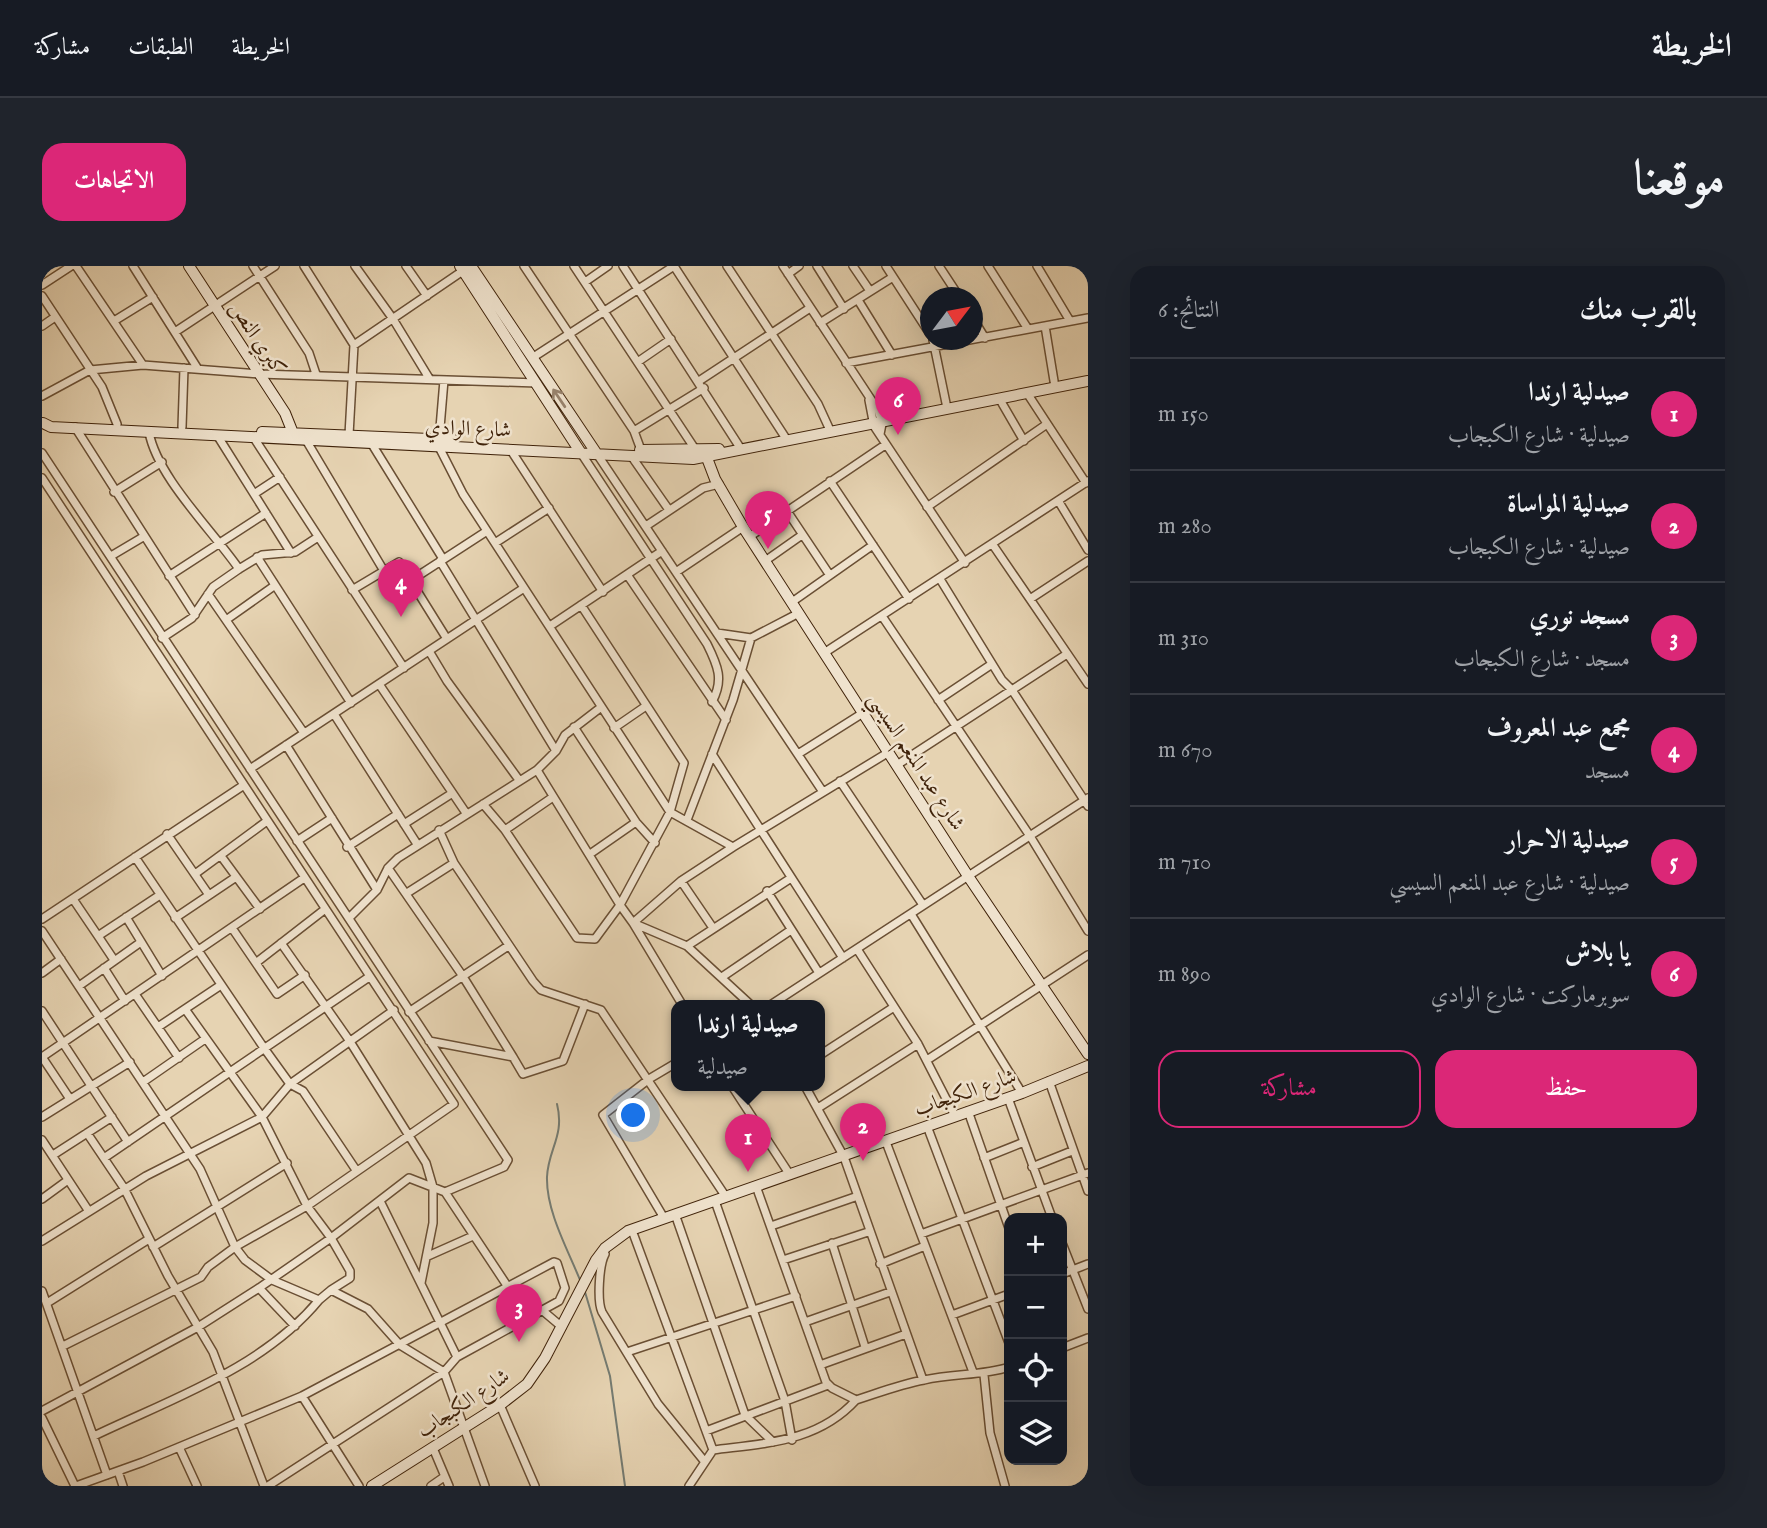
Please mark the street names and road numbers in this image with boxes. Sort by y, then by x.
street label: كبري النص [221,296,291,382]
street label: شارع الوادي [424,414,512,447]
street label: شارع عبد المنعم السيسي [857,688,971,839]
street label: شارع الكبجاب [911,1063,1021,1126]
street label: شارع الكبجاب [412,1363,517,1448]

